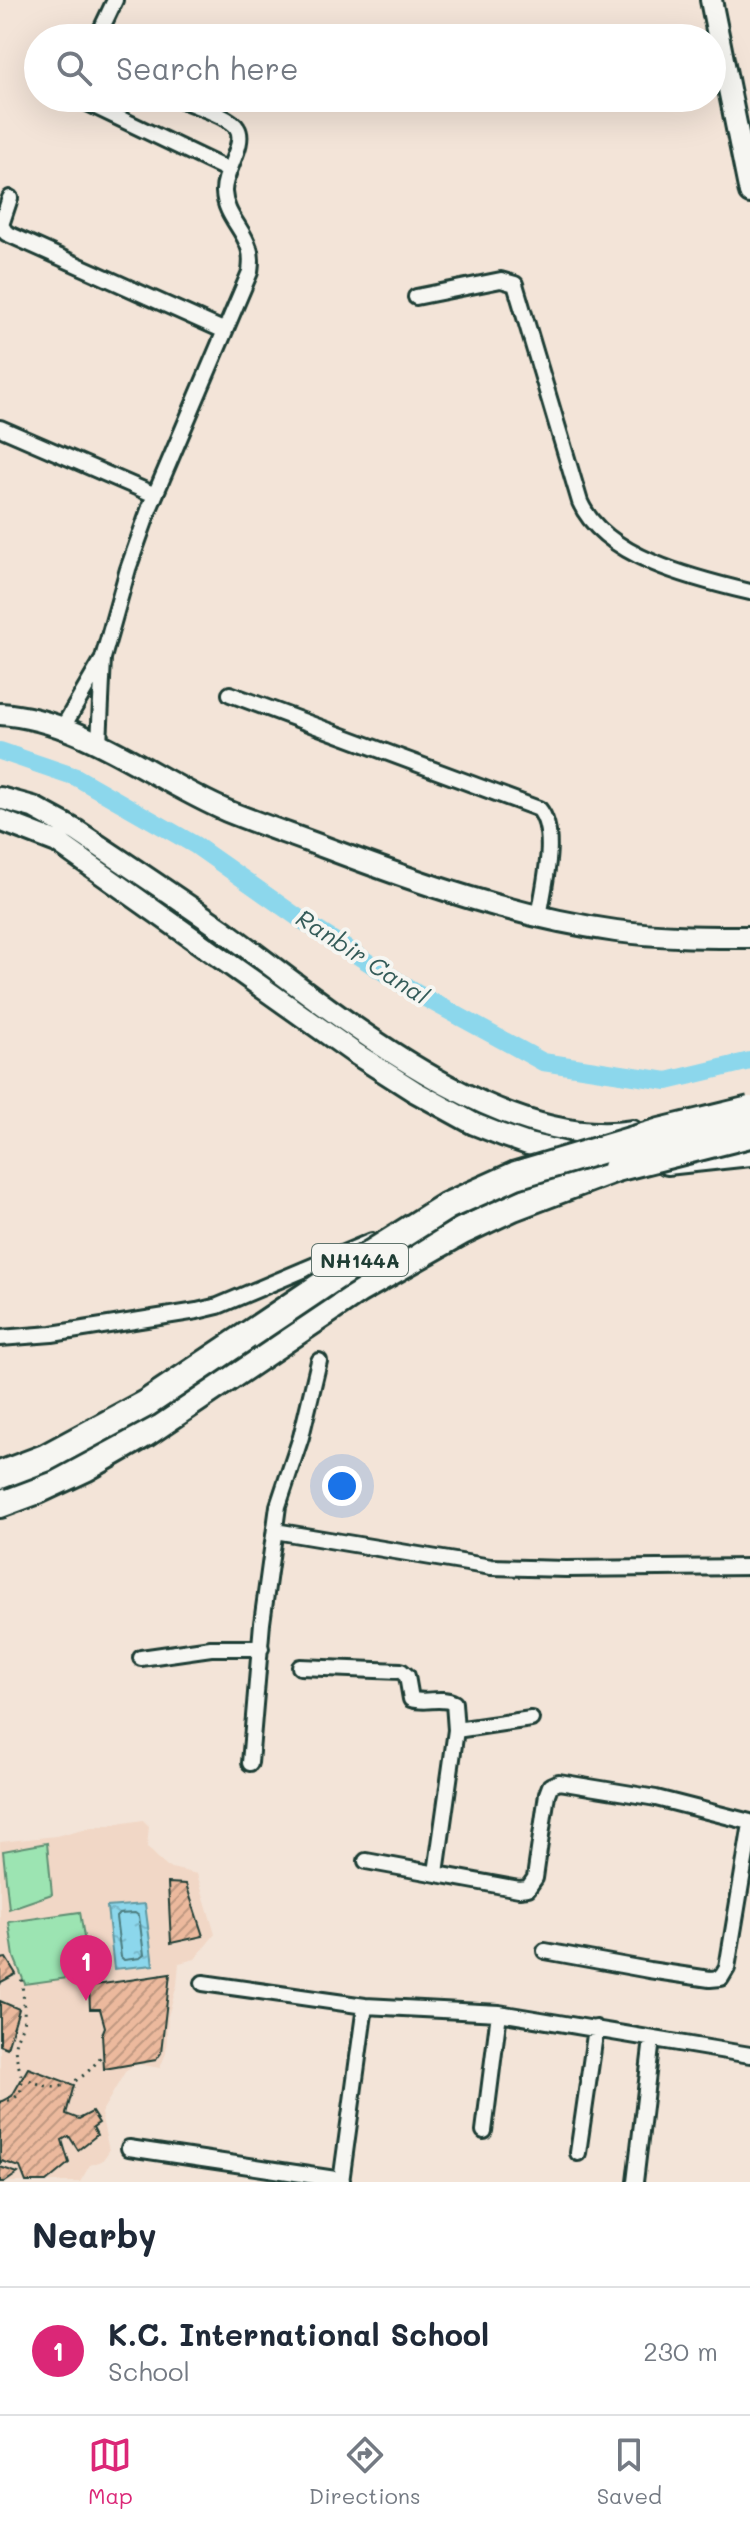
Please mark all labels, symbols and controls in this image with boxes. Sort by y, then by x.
search box [24,24,726,112]
icon: search [52,46,96,90]
text: Search here [116,48,299,88]
water label: Ranbir Canal [291,902,435,1010]
road number: NH144A [312,1244,408,1276]
your location [322,1466,362,1506]
pin: 1 [60,1935,112,2001]
text: Nearby [32,2212,157,2257]
text: K.C. International School [108,2314,489,2354]
text: 1 [52,2334,64,2368]
text: 230 m [643,2334,718,2368]
text: School [108,2354,190,2388]
tab: Map [88,2433,133,2510]
tab: Directions [309,2433,421,2510]
tab: Saved [597,2433,662,2510]

